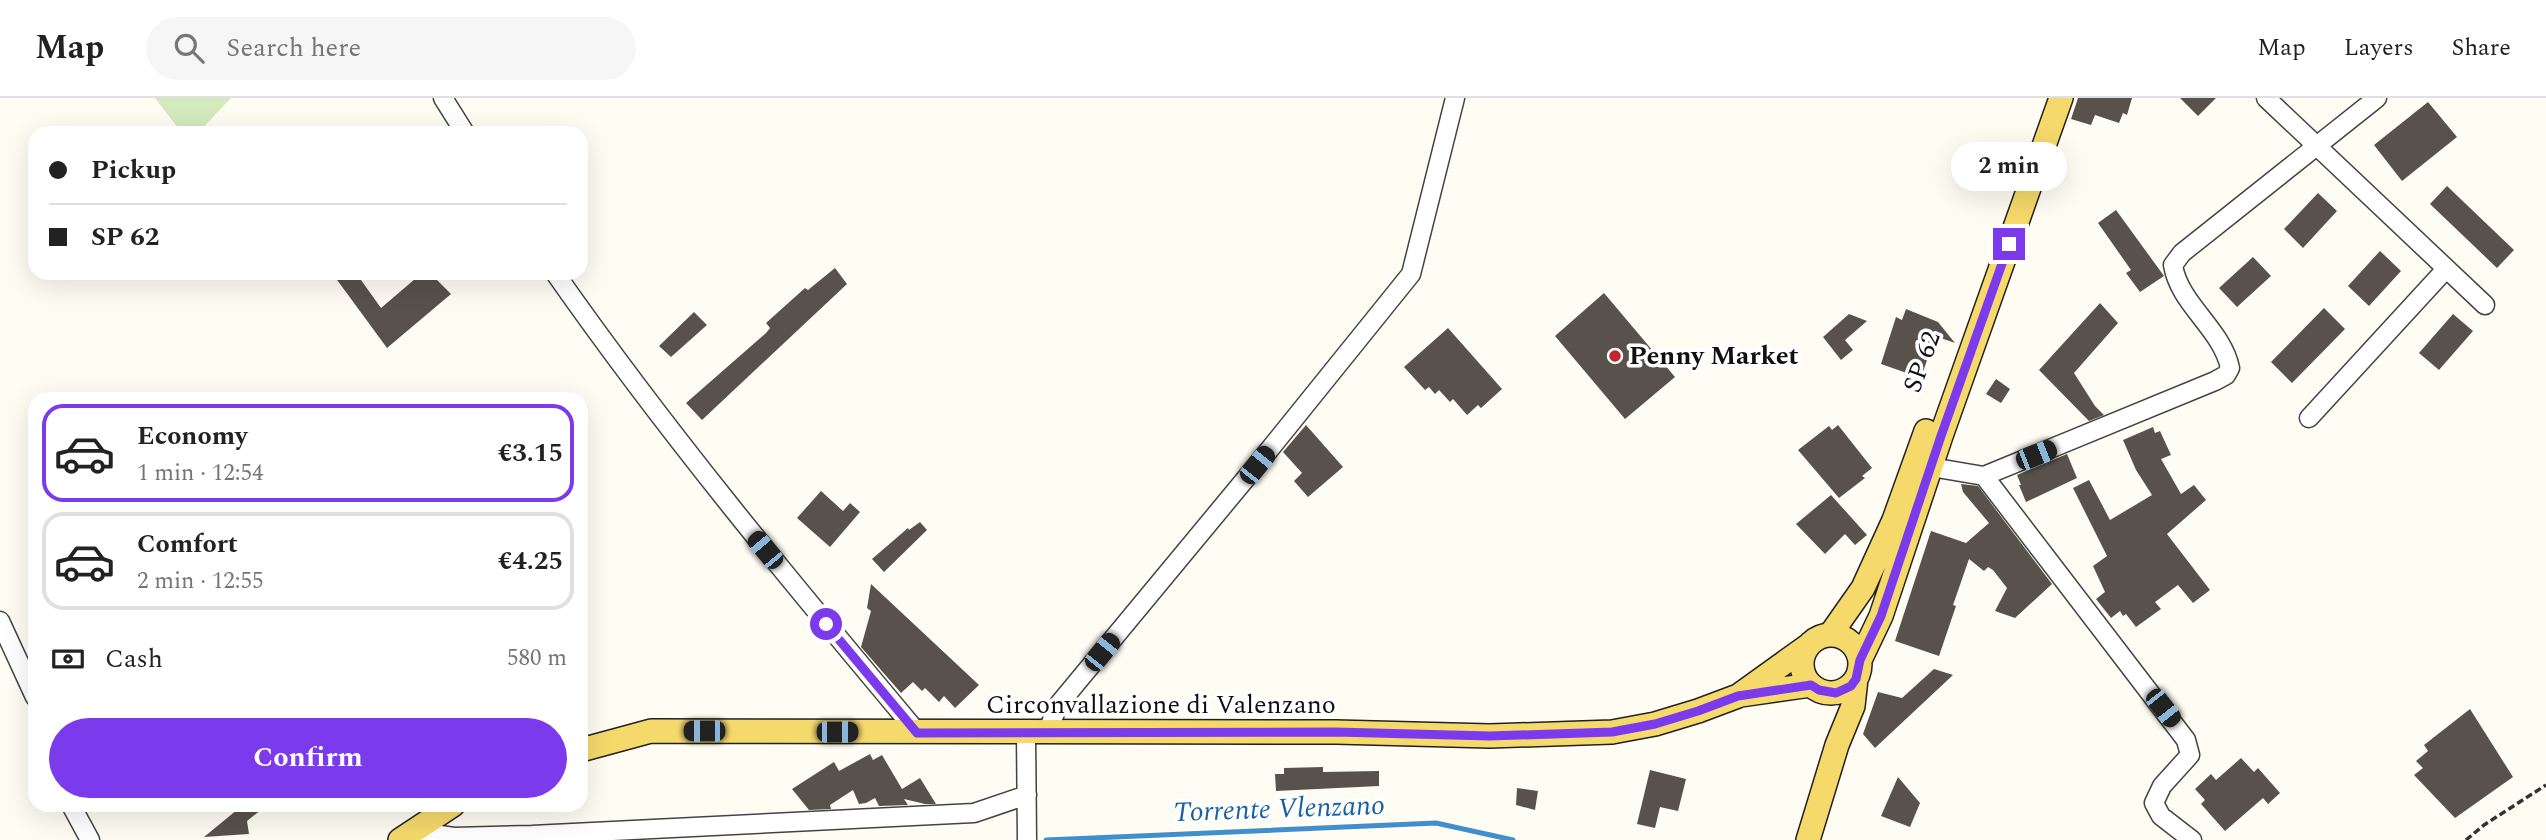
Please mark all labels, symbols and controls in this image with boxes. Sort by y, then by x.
search box [146,17,636,80]
text: Map [35,23,104,73]
text: Search here [226,28,361,68]
icon: search [170,29,208,67]
text: Map [2257,30,2306,66]
text: Layers [2344,30,2414,66]
text: Share [2452,30,2511,66]
callout: 2 min [1951,142,2067,192]
text: 2 min [1978,149,2040,184]
text: Pickup [91,150,176,190]
text: SP 62 [91,217,159,257]
route end [1993,228,2025,260]
street label: SP 62 [1892,326,1952,398]
place label: Penny Market [1629,336,1799,376]
marker: Penny Market [1607,348,1623,364]
text: Economy [137,416,247,456]
icon: car [53,422,116,485]
text: €3.15 [498,433,563,473]
car [2013,437,2060,473]
car [1236,442,1279,488]
text: 1 min · 12:54 [137,456,264,491]
text: Comfort [137,524,238,564]
car [744,527,787,573]
icon: car [53,530,116,593]
text: €4.25 [498,541,563,581]
text: 2 min · 12:55 [137,564,264,599]
route start [810,608,842,640]
car [1081,629,1124,675]
text: Cash [105,639,163,679]
icon: cash [49,640,87,678]
text: 580 m [507,641,567,676]
street label: Circonvallazione di Valenzano [986,685,1336,725]
car [2142,685,2185,731]
button: Confirm [49,718,567,798]
car [684,721,726,742]
car [817,722,859,743]
water label: Torrente Vlenzano [1172,784,1386,834]

